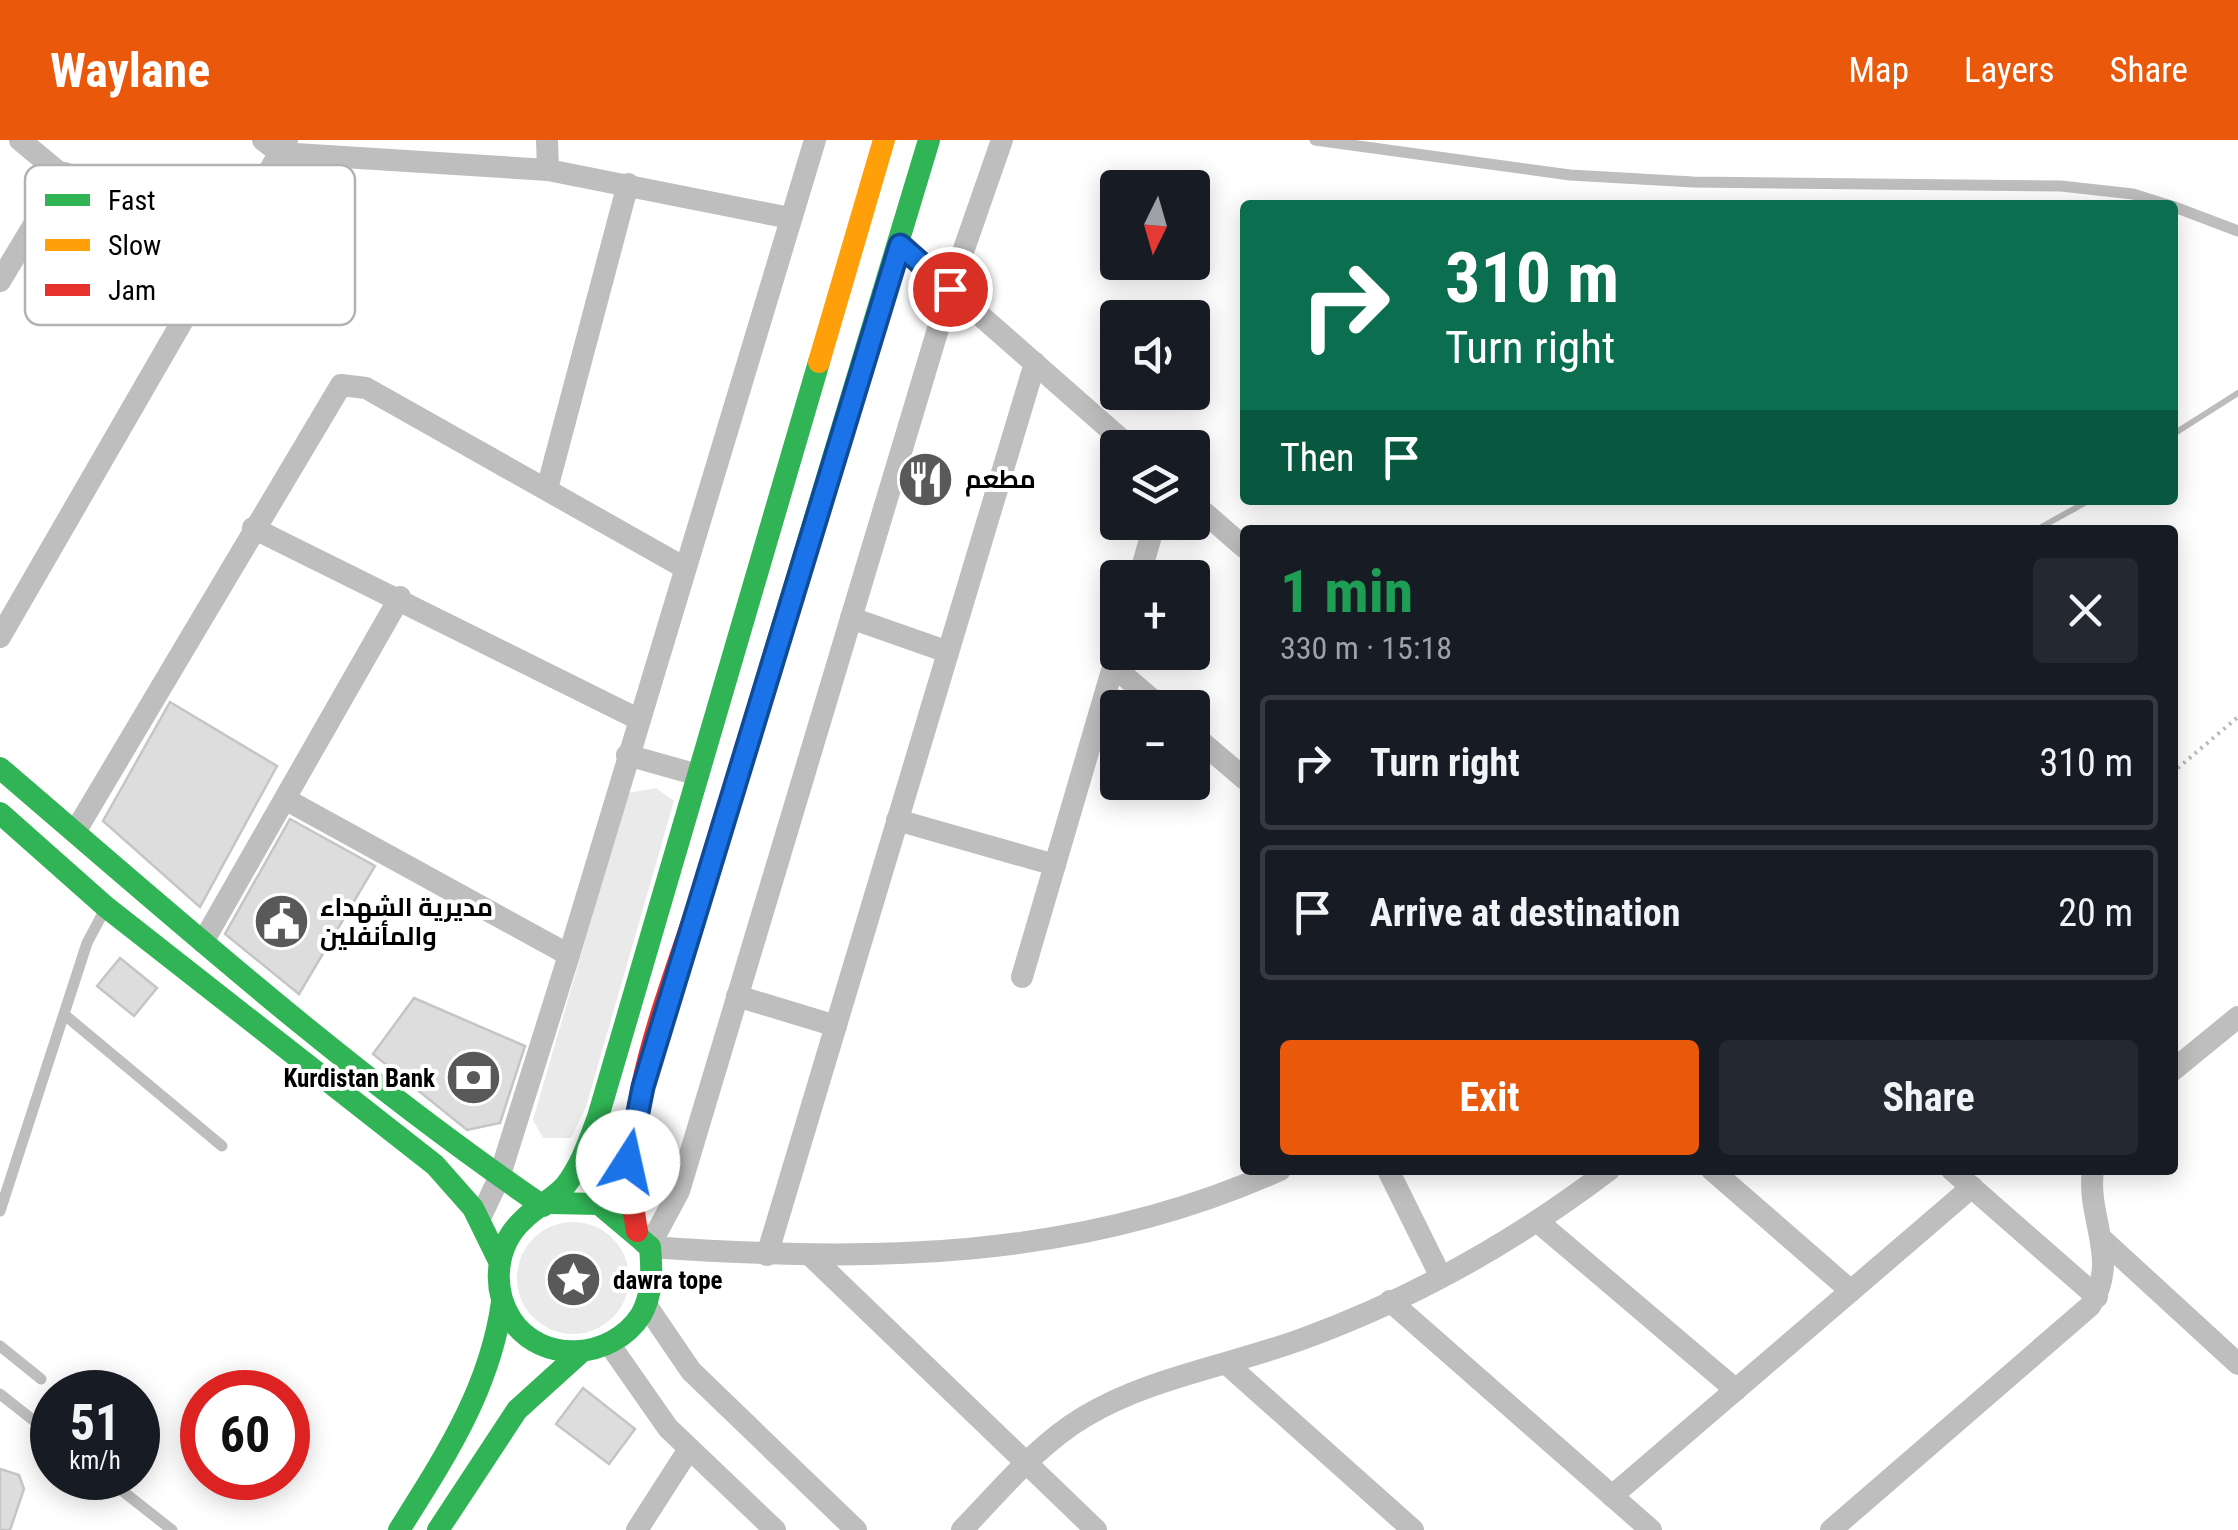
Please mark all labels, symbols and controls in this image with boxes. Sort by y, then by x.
text: Waylane [50,42,210,99]
text: Map [1848,50,1909,91]
text: Layers [1964,50,2054,91]
text: Share [2109,50,2188,91]
legend [25,165,355,325]
north arrow [1100,170,1210,280]
map controls [1100,170,1210,800]
text: Fast [108,184,155,217]
text: Slow [108,229,161,262]
text: 310 m [1445,237,1619,319]
icon: right [1280,240,1410,370]
pin [908,247,993,332]
icon: arrive [923,262,978,317]
text: Jam [108,274,156,307]
button: sound [1100,300,1210,410]
text: Turn right [1445,321,1615,374]
button: layers [1100,430,1210,540]
icon: arrive [1374,430,1429,485]
text: Then [1280,436,1354,480]
restaurant icon: مطعم [896,449,956,509]
place label: مطعم [965,465,1036,497]
text: 1 min [1280,556,1413,627]
button: close [2033,558,2138,663]
button: + [1100,560,1210,670]
text: 330 m · 15:18 [1280,629,1452,667]
button: − [1100,690,1210,800]
icon: right [1285,735,1340,790]
text: Turn right [1370,741,1520,785]
text: 310 m [2039,741,2133,785]
icon: arrive [1285,885,1340,940]
public building icon: مديرية الشهداء والمأنفلين [251,891,311,951]
text: Arrive at destination [1370,891,1680,935]
text: 20 m [2058,891,2133,935]
place label: مديرية الشهداء والمأنفلين [320,893,493,951]
button: Exit [1280,1040,1699,1155]
button: Share [1719,1040,2138,1155]
bank icon: Kurdistan Bank [444,1048,504,1108]
place label: Kurdistan Bank [283,1064,435,1093]
position arrow [576,1110,680,1214]
place icon: dawra tope [544,1250,604,1310]
place label: dawra tope [613,1266,723,1295]
speed limit sign: 60 [180,1370,310,1500]
text: 51 [70,1394,120,1452]
text: km/h [69,1446,121,1475]

